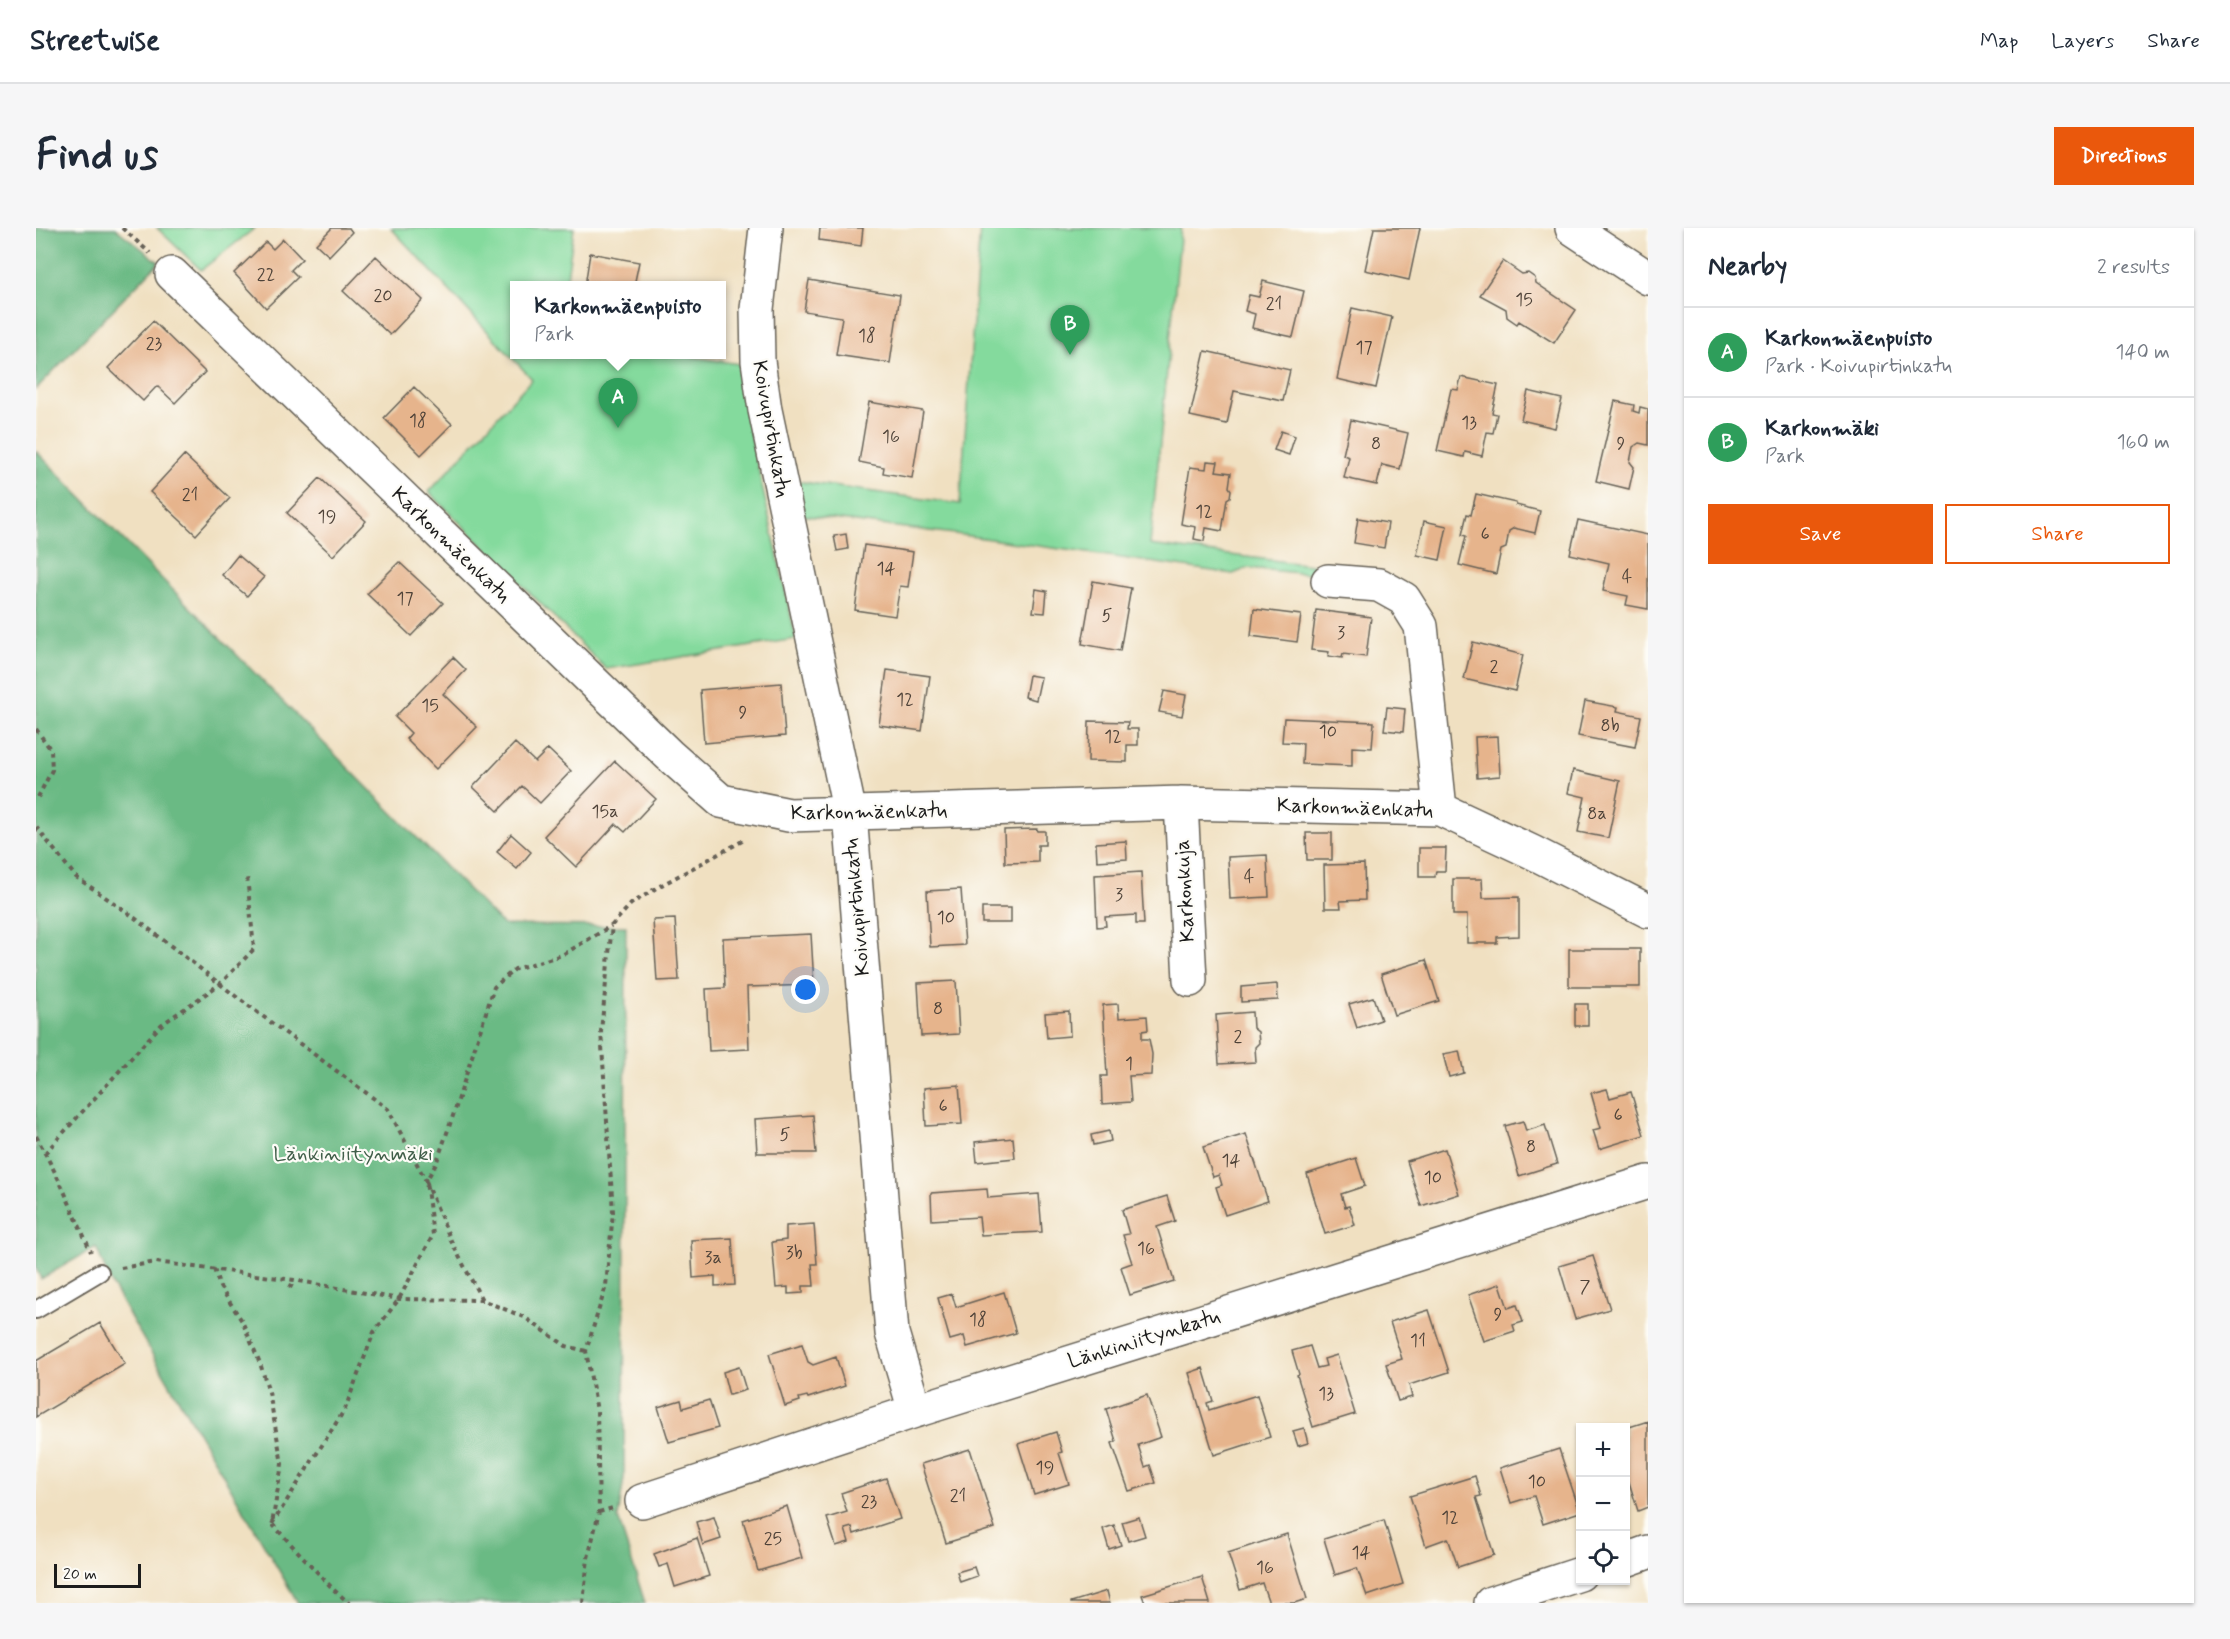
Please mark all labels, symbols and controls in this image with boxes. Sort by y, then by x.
text: Streetwise [30,23,160,60]
text: Map [1980,27,2018,55]
text: Layers [2051,27,2114,55]
text: Share [2147,27,2200,55]
button: Directions [2054,127,2194,185]
text: Find us [36,129,158,184]
text: Nearby [1708,250,1787,284]
text: 2 results [2097,254,2170,281]
house number: 22 [257,263,275,287]
popup [510,281,726,359]
house number: 20 [373,284,393,308]
house number: 15 [1515,288,1533,312]
house number: 21 [1266,292,1282,316]
text: Karkonmäenpuisto [534,293,702,321]
pin: B [1050,306,1090,355]
text: Park [534,321,574,348]
house number: 18 [858,324,876,348]
text: Karkonmäenpuisto [1765,325,1933,353]
house number: 23 [146,332,163,356]
house number: 17 [1355,336,1373,360]
text: A [1721,339,1734,366]
text: 140 m [2116,339,2170,366]
text: Park · Koivupirtinkatu [1765,353,1952,380]
street label: Koivupirtinkatu [745,358,797,500]
pin: A [598,378,638,428]
house number: 18 [409,409,427,433]
house number: 13 [1461,411,1477,435]
text: Karkonmäki [1765,415,1879,443]
house number: 16 [882,425,900,449]
text: B [1721,429,1734,456]
text: 160 m [2117,429,2170,456]
house number: 8 [1371,432,1381,456]
house number: 9 [1617,432,1626,456]
text: Park [1765,443,1805,470]
street label: Karkonmäenkatu [385,481,517,609]
house number: 21 [182,483,198,507]
house number: 12 [1195,500,1213,524]
button: Save [1708,504,1933,564]
button: Share [1945,504,2170,564]
house number: 19 [318,505,336,529]
house number: 6 [1480,522,1490,546]
house number: 14 [877,557,896,581]
house number: 4 [1622,565,1632,589]
house number: 17 [396,587,414,611]
house number: 5 [1102,604,1113,628]
house number: 3 [1337,621,1345,645]
house number: 2 [1490,655,1499,679]
house number: 12 [896,688,914,712]
house number: 15 [421,694,439,718]
house number: 9 [739,701,748,725]
house number: 8b [1600,714,1620,738]
house number: 10 [1319,720,1337,744]
house number: 12 [1104,725,1122,749]
street label: Karkonmäenkatu [1276,791,1434,825]
street label: Karkonmäenkatu [790,797,948,827]
house number: 15a [592,800,618,824]
house number: 8a [1587,802,1607,826]
street label: Koivupirtinkatu [837,837,877,977]
street label: Karkonkuja [1168,839,1202,943]
house number: 4 [1244,865,1254,889]
house number: 3 [1115,883,1123,907]
house number: 10 [937,906,955,930]
your location [791,975,820,1004]
house number: 8 [933,997,943,1021]
house number: 2 [1234,1025,1243,1049]
house number: 1 [1125,1052,1133,1076]
house number: 6 [938,1094,948,1118]
house number: 6 [1613,1103,1623,1127]
house number: 5 [780,1123,791,1147]
house number: 8 [1526,1135,1536,1159]
park label: Länkiniitynmäki [273,1140,433,1168]
house number: 14 [1222,1149,1241,1173]
house number: 10 [1424,1166,1442,1190]
house number: 16 [1137,1237,1155,1261]
house number: 3b [786,1241,803,1265]
house number: 3a [704,1246,722,1270]
house number: 7 [1580,1275,1591,1299]
street label: Länkiniitynkatu [1064,1303,1224,1375]
house number: 9 [1494,1303,1503,1327]
house number: 18 [969,1308,987,1332]
house number: 11 [1410,1329,1426,1353]
house number: 13 [1318,1382,1334,1406]
map controls [1576,1423,1630,1585]
button: + [1576,1423,1630,1477]
house number: 19 [1036,1456,1054,1480]
house number: 10 [1528,1470,1546,1494]
button: − [1576,1477,1630,1531]
house number: 21 [950,1484,966,1508]
house number: 23 [861,1490,878,1514]
house number: 12 [1441,1506,1459,1530]
house number: 25 [764,1527,782,1551]
button: locate [1576,1531,1630,1585]
house number: 14 [1352,1541,1371,1565]
house number: 16 [1256,1556,1274,1580]
scale bar [54,1561,141,1588]
text: 20 m [63,1564,97,1585]

